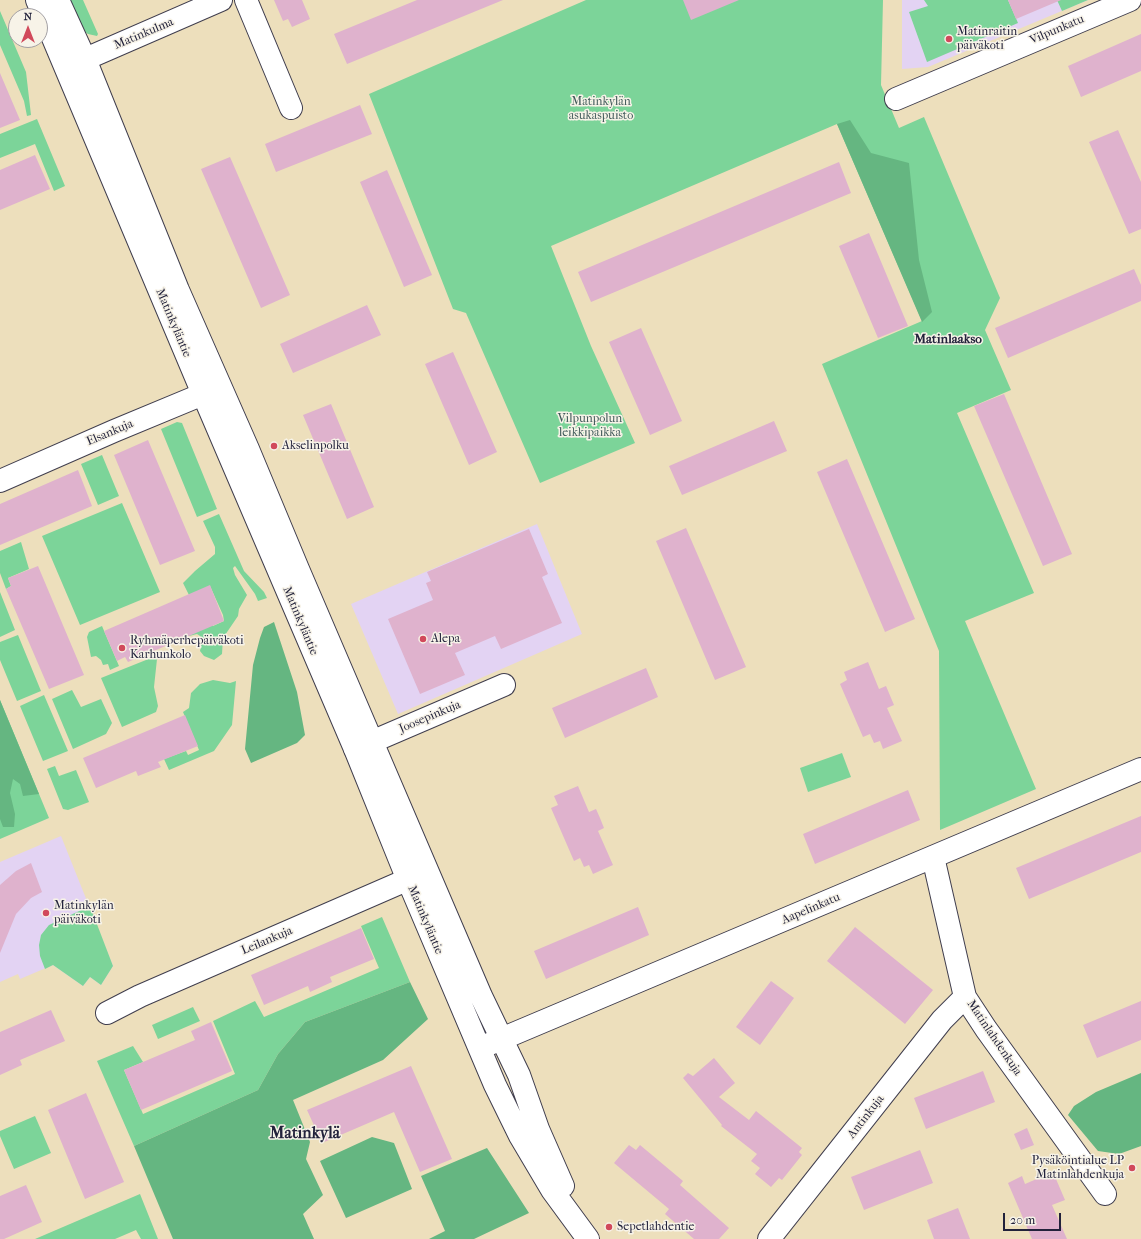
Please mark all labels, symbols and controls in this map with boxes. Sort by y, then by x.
north arrow [8,8,48,48]
text: N [24,10,32,23]
street label: Vilpunkatu [1028,12,1086,48]
street label: Matinkulma [112,15,176,53]
place label: Matinraitin päiväkoti [957,25,1017,53]
marker: Matinraitin päiväkoti [944,34,954,44]
park label: Matinkylän asukaspuisto [569,95,633,123]
street label: Matinkyläntie [152,286,194,360]
district label: Matinlaakso [914,332,982,348]
park label: Vilpunpolun leikkipaikka [558,412,622,440]
street label: Elsankuja [85,417,135,449]
place label: Akselinpolku [282,439,349,453]
marker: Akselinpolku [269,441,279,451]
street label: Matinkyläntie [279,584,321,658]
place label: Alepa [431,632,460,646]
place label: Ryhmäperhepäiväkoti Karhunkolo [130,634,244,662]
marker: Alepa [418,634,428,644]
marker: Ryhmäperhepäiväkoti Karhunkolo [117,643,127,653]
street label: Joosepinkuja [397,698,463,736]
street label: Matinkyläntie [404,883,446,957]
street label: Aapelinkatu [780,890,842,928]
place label: Matinkylän päiväkoti [54,899,114,927]
marker: Matinkylän päiväkoti [41,908,51,918]
street label: Leilankuja [239,924,295,958]
street label: Matinlahdenkuja [963,998,1025,1078]
street label: Antinkuja [845,1092,887,1142]
district label: Matinkylä [270,1124,340,1144]
place label: Pysäköintialue LP Matinlahdenkuja [1032,1154,1124,1182]
marker: Pysäköintialue LP Matinlahdenkuja [1127,1163,1137,1173]
scale bar [1005,1205,1063,1231]
text: 20 m [1010,1213,1035,1227]
place label: Sepetlahdentie [617,1220,694,1234]
marker: Sepetlahdentie [604,1222,614,1232]

